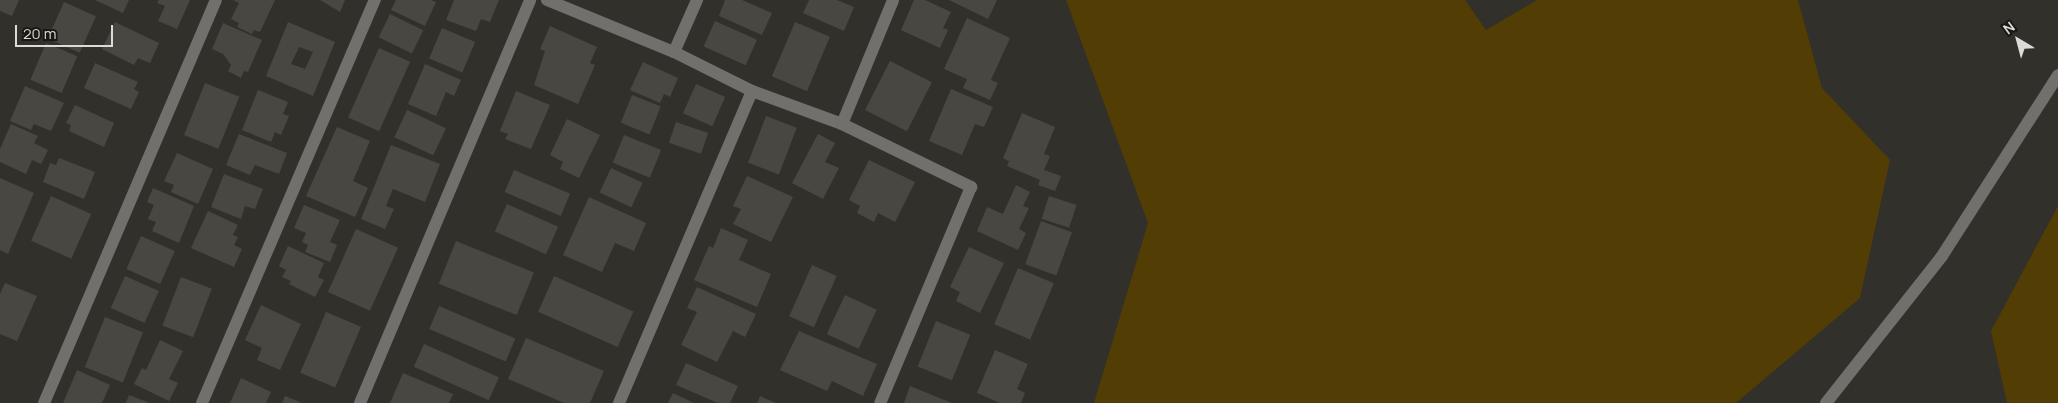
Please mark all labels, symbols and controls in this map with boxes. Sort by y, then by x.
scale bar [18,15,115,47]
north arrow [1993,15,2043,65]
text: N [1999,17,2018,38]
text: 20 m [23,23,56,44]

